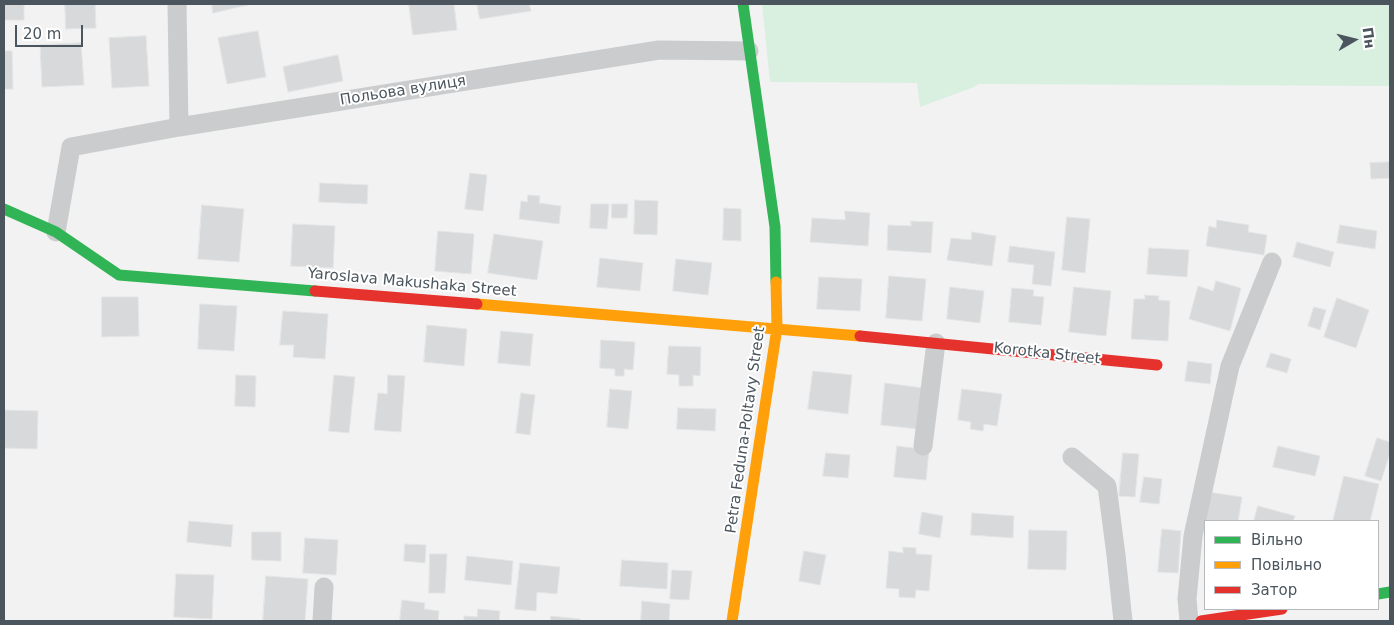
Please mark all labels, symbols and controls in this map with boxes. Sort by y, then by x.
scale bar [18,15,85,47]
north arrow [1329,15,1379,65]
text: 20 m [23,25,61,43]
text: Пн [1359,26,1378,50]
street label: Польова вулиця [339,72,467,110]
street label: Yaroslava Makushaka Street [307,265,517,301]
street label: Petra Feduna-Poltavy Street [723,325,769,535]
street label: Korotka Street [993,339,1101,369]
legend [1204,520,1379,610]
text: Вільно [1251,531,1303,549]
text: Повільно [1251,556,1322,574]
text: Затор [1251,581,1297,599]

